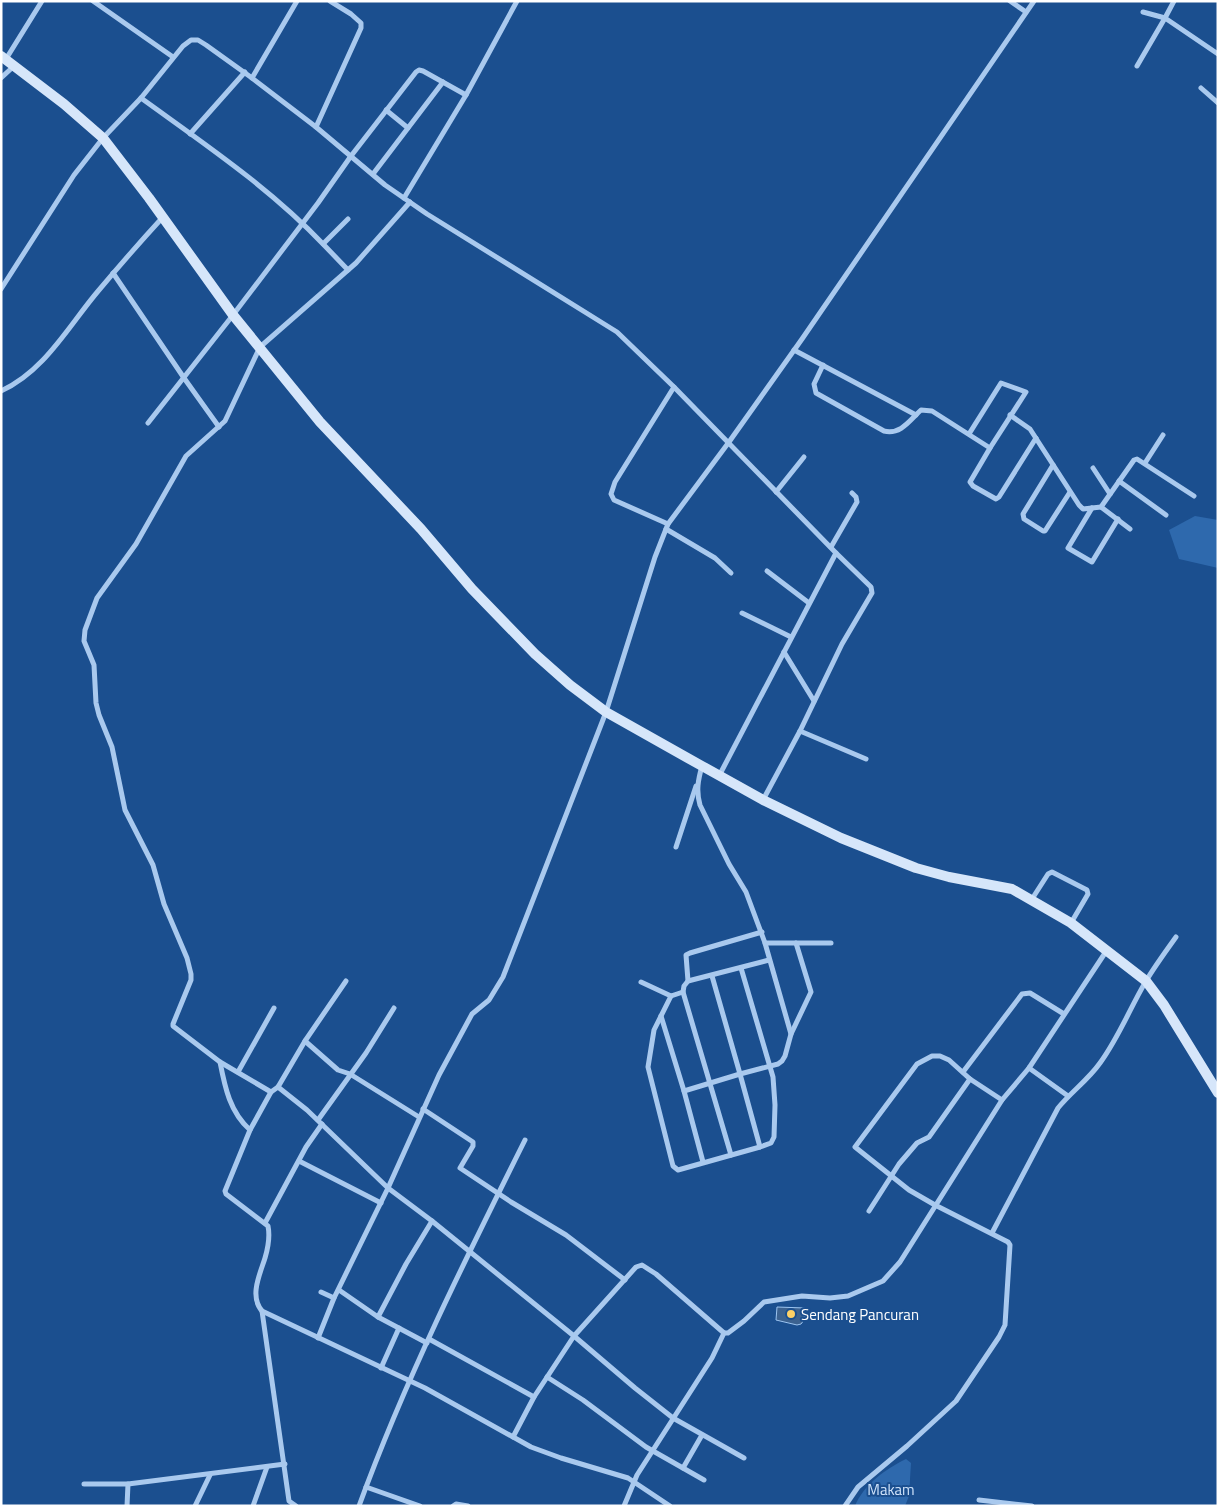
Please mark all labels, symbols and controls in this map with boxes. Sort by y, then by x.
place label: Sendang Pancuran [801,1303,919,1326]
marker: Sendang Pancuran [785,1308,797,1320]
park label: Makam [867,1478,915,1501]

